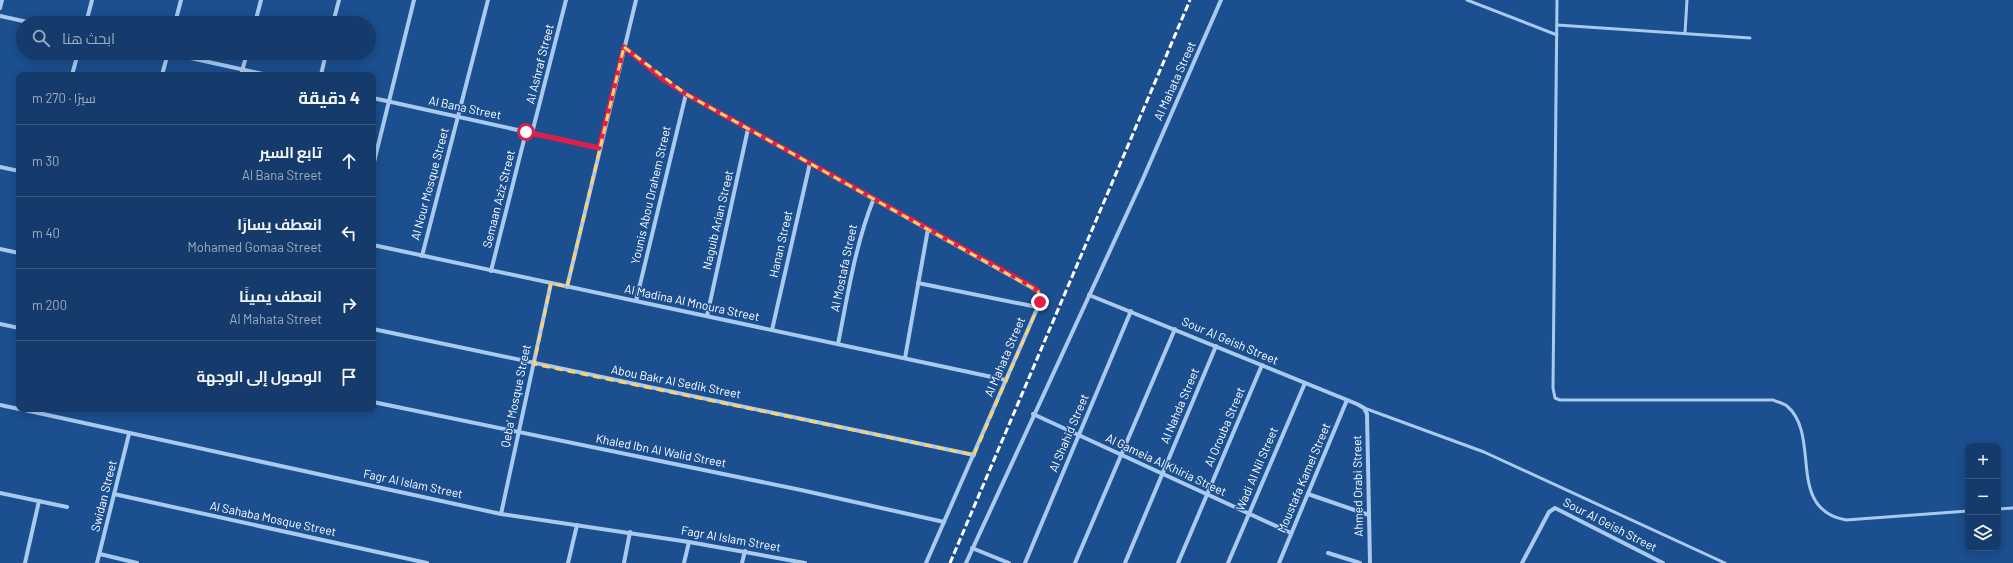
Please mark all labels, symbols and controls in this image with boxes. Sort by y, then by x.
search box [16,16,376,60]
street label: Al Ashraf Street [522,22,556,105]
icon: search [30,27,52,49]
text: ابحث هنا [62,29,115,47]
street label: Al Mahata Street [1150,39,1198,122]
text: 4 دقيقة [298,87,360,107]
text: سيرًا · 270 m [32,90,96,106]
street label: Al Bana Street [428,93,503,122]
route start [517,123,535,141]
street label: Younis Abou Drahem Street [627,124,673,265]
street label: Al Nour Mosque Street [407,126,451,241]
text: تابع السير [259,143,322,161]
street label: Semaan Aziz Street [479,148,517,249]
icon: ahead [338,150,360,172]
text: 30 m [32,153,59,169]
text: Al Bana Street [242,167,322,183]
street label: Naguib Arian Street [699,169,735,271]
street label: Hanan Street [766,209,795,279]
text: انعطف يسارًا [237,215,322,233]
icon: left [338,222,360,244]
street label: Al Mostafa Street [827,223,859,313]
text: 40 m [32,225,60,241]
text: Mohamed Gomaa Street [188,239,322,255]
street label: Al Madina Al Mnoura Street [623,281,761,323]
text: انعطف يمينًا [239,287,322,305]
route end [1031,293,1049,311]
icon: right [338,294,360,316]
text: 200 m [32,297,67,313]
text: Al Mahata Street [230,311,322,327]
street label: Sour Al Geish Street [1180,313,1281,367]
street label: Al Mahata Street [981,315,1027,399]
street label: Qeba' Mosque Street [497,343,533,449]
street label: Abou Bakr Al Sedik Street [610,362,742,400]
icon: arrive [338,366,360,388]
street label: Al Nahda Street [1157,366,1201,446]
text: الوصول إلى الوجهة [196,367,322,385]
street label: Al Orouba Street [1201,385,1247,468]
street label: Al Shahid Street [1045,392,1091,474]
street label: Moustafa Kamel Street [1274,421,1333,535]
street label: Wadi Al Nil Street [1232,425,1280,513]
street label: Khaled Ibn Al Walid Street [595,430,728,470]
street label: Al Gameia Al Khiria Street [1104,430,1229,498]
street label: Ahmed Orabi Street [1349,435,1365,537]
map controls [1965,443,2001,551]
button: + [1965,443,2001,479]
street label: Swidan Street [87,459,119,533]
street label: Fagr Al Islam Street [362,466,464,500]
button: − [1965,479,2001,515]
street label: Sour Al Geish Street [1561,494,1660,554]
street label: Al Sahaba Mosque Street [209,498,338,538]
button: layers [1965,515,2001,551]
street label: Fagr Al Islam Street [680,522,782,554]

